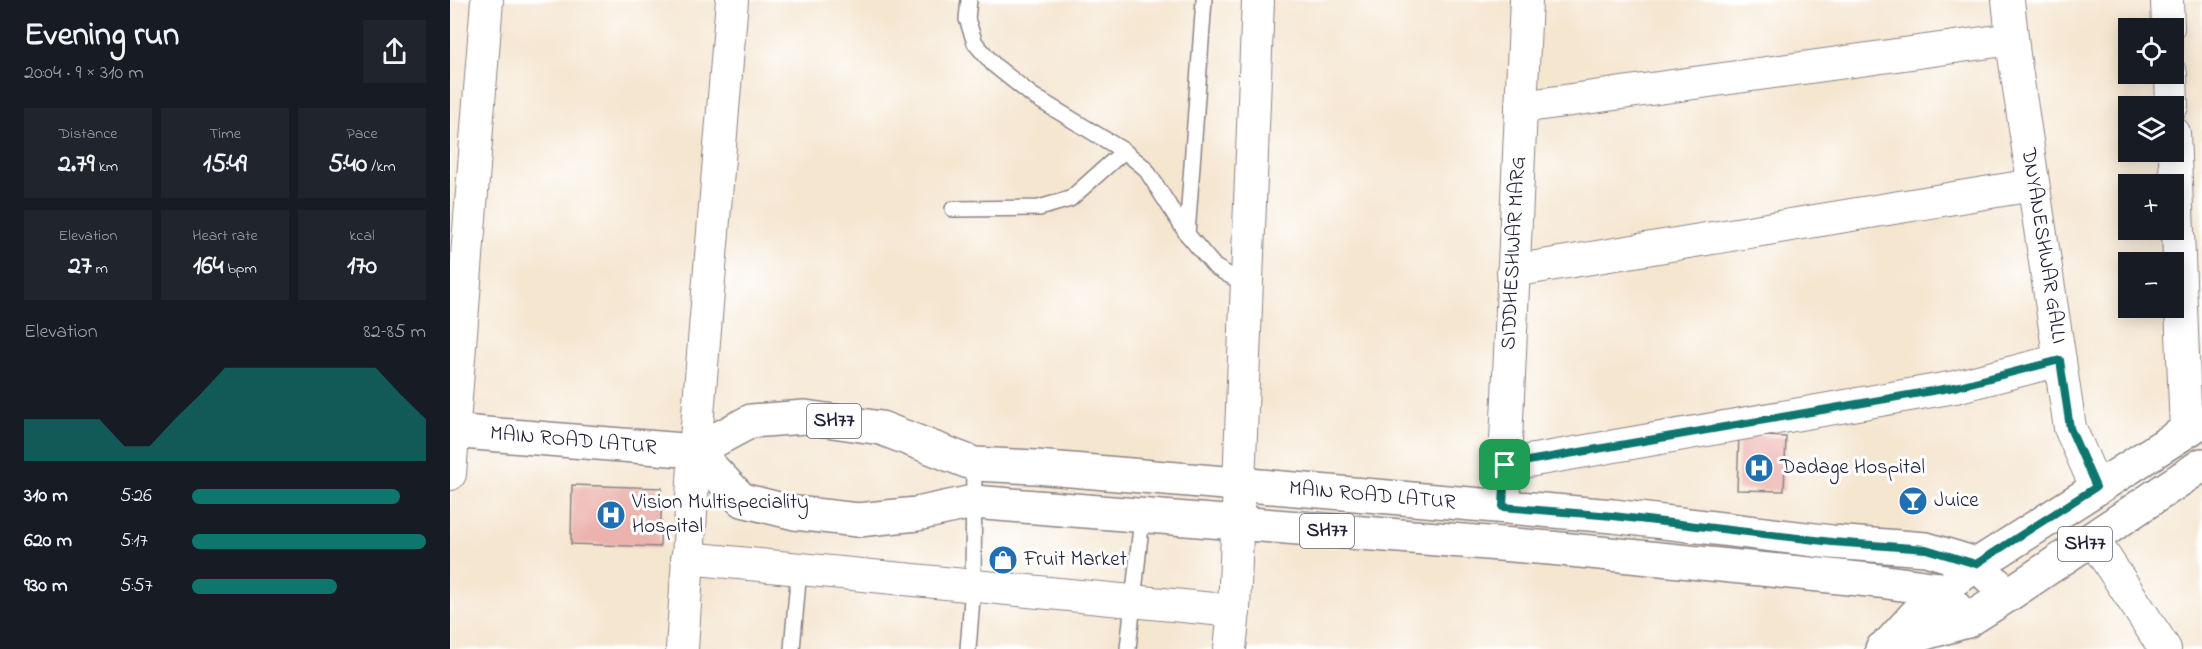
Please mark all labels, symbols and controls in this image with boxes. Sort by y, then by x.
text: Evening run [24,12,179,60]
map controls [2118,18,2184,318]
button: locate [2118,18,2184,84]
button: share [363,20,426,83]
text: 20:04 · 9 × 310 m [24,59,144,88]
button: layers [2118,96,2184,162]
text: Distance [59,122,117,146]
text: Time [209,122,241,146]
text: Pace [346,122,378,146]
street label: DNYANESHWAR GALLI [2013,145,2073,346]
text: 2.79 [58,146,95,184]
text: 15:49 [203,146,247,184]
text: 5:40 [328,146,367,184]
text: km [95,155,118,179]
text: /km [367,155,396,179]
street label: SIDDHESHWAR MARG [1494,156,1534,350]
button: + [2118,174,2184,240]
text: Elevation [59,224,117,248]
text: Heart rate [192,224,258,248]
text: kcal [349,224,375,248]
text: 27 [68,248,92,286]
text: 164 [193,248,223,286]
text: 170 [347,248,377,286]
button: − [2118,252,2184,318]
text: m [92,257,108,281]
text: bpm [223,257,257,281]
text: Elevation [24,318,98,347]
text: 82–85 m [363,318,426,347]
road number: SH77 [807,404,861,438]
street label: MAIN ROAD LATUR [489,419,658,463]
pin [1479,439,1530,490]
icon: arrive [1488,448,1521,481]
hospital icon: Dadage Hospital [1743,452,1775,484]
place label: Dadage Hospital [1779,453,1925,485]
street label: MAIN ROAD LATUR [1288,474,1457,518]
text: 310 m [24,482,68,511]
text: 5:26 [120,482,152,511]
bar icon: Juice [1897,485,1929,517]
place label: Juice [1934,486,1979,516]
place label: Vision Multispeciality Hospital [631,488,809,542]
hospital icon: Vision Multispeciality Hospital [595,499,627,531]
road number: SH77 [1300,514,1354,548]
text: 620 m [24,527,72,556]
text: 5:17 [120,527,148,556]
road number: SH77 [2058,527,2112,561]
shop icon: Fruit Market [987,544,1019,576]
place label: Fruit Market [1023,545,1127,575]
text: 930 m [24,572,67,601]
text: 5:57 [120,572,153,601]

